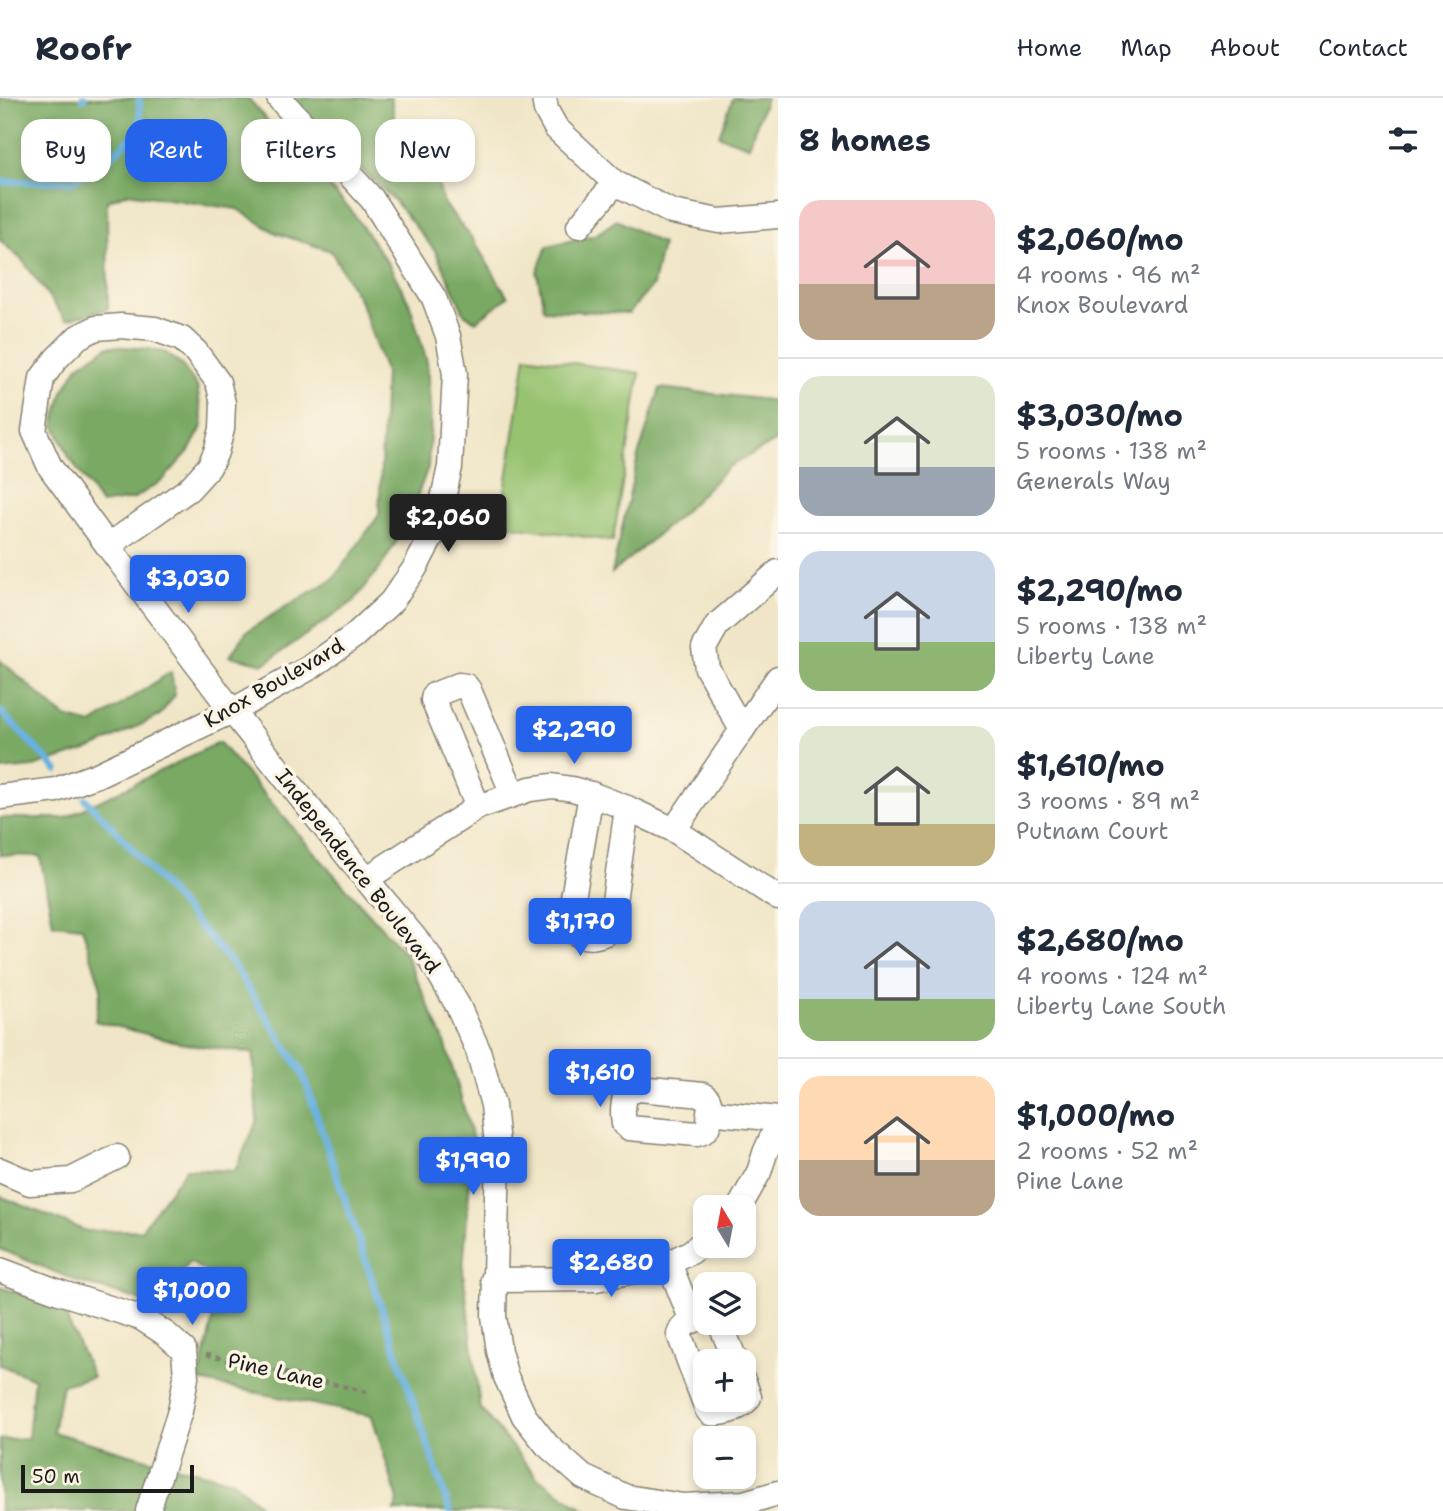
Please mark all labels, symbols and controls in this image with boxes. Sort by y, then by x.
text: Roofr [35,26,132,71]
text: Home [1016,32,1082,64]
text: Map [1120,32,1172,64]
text: About [1210,32,1280,64]
text: Contact [1318,32,1408,64]
chip: Buy [21,119,111,182]
chip: Rent [125,119,227,182]
chip: Filters [241,119,361,182]
chip: New [375,119,475,182]
text: 8 homes [799,120,931,161]
icon: filters [1384,121,1422,159]
text: $2,060/mo [1016,219,1184,260]
icon: home [855,228,939,312]
text: 4 rooms · 96 m² [1016,260,1201,290]
text: Knox Boulevard [1016,290,1188,320]
text: $3,030/mo [1016,395,1183,436]
icon: home [855,404,939,488]
text: 5 rooms · 138 m² [1016,436,1207,466]
text: Generals Way [1016,466,1171,496]
pin: $2,060 [391,494,505,554]
text: $2,060 [406,502,490,532]
pin: $3,030 [131,556,245,615]
text: $3,030 [146,563,230,593]
text: $2,290/mo [1016,570,1183,611]
icon: home [855,579,939,663]
text: 5 rooms · 138 m² [1016,611,1207,641]
street label: Knox Boulevard [199,632,349,734]
text: Liberty Lane [1016,641,1155,671]
pin: $2,290 [517,706,631,766]
text: $2,290 [532,714,616,744]
text: $1,610/mo [1016,745,1165,786]
icon: home [855,754,939,838]
street label: Independence Boulevard [269,763,447,979]
text: 3 rooms · 89 m² [1016,786,1200,816]
text: Putnam Court [1016,816,1169,846]
pin: $1,170 [523,898,637,958]
text: $1,170 [545,906,615,936]
text: $2,680/mo [1016,920,1184,961]
icon: home [855,929,939,1013]
text: 4 rooms · 124 m² [1016,961,1208,991]
text: Liberty Lane South [1016,991,1226,1021]
pin: $1,610 [543,1049,657,1109]
text: $1,610 [565,1057,635,1087]
text: $1,000/mo [1016,1095,1175,1136]
icon: home [855,1104,939,1188]
text: 2 rooms · 52 m² [1016,1136,1198,1166]
pin: $1,990 [416,1138,530,1197]
text: $1,990 [435,1145,511,1175]
text: Pine Lane [1016,1166,1124,1196]
north arrow [693,1195,756,1258]
map controls [693,1195,756,1489]
pin: $2,680 [554,1240,668,1299]
text: $2,680 [568,1247,654,1277]
pin: $1,000 [135,1268,249,1327]
button: layers [693,1272,756,1335]
text: $1,000 [153,1275,231,1305]
street label: Pine Lane [225,1346,327,1396]
button: + [693,1349,756,1412]
button: − [693,1426,756,1489]
scale bar [21,1462,194,1494]
text: 50 m [32,1464,80,1489]

